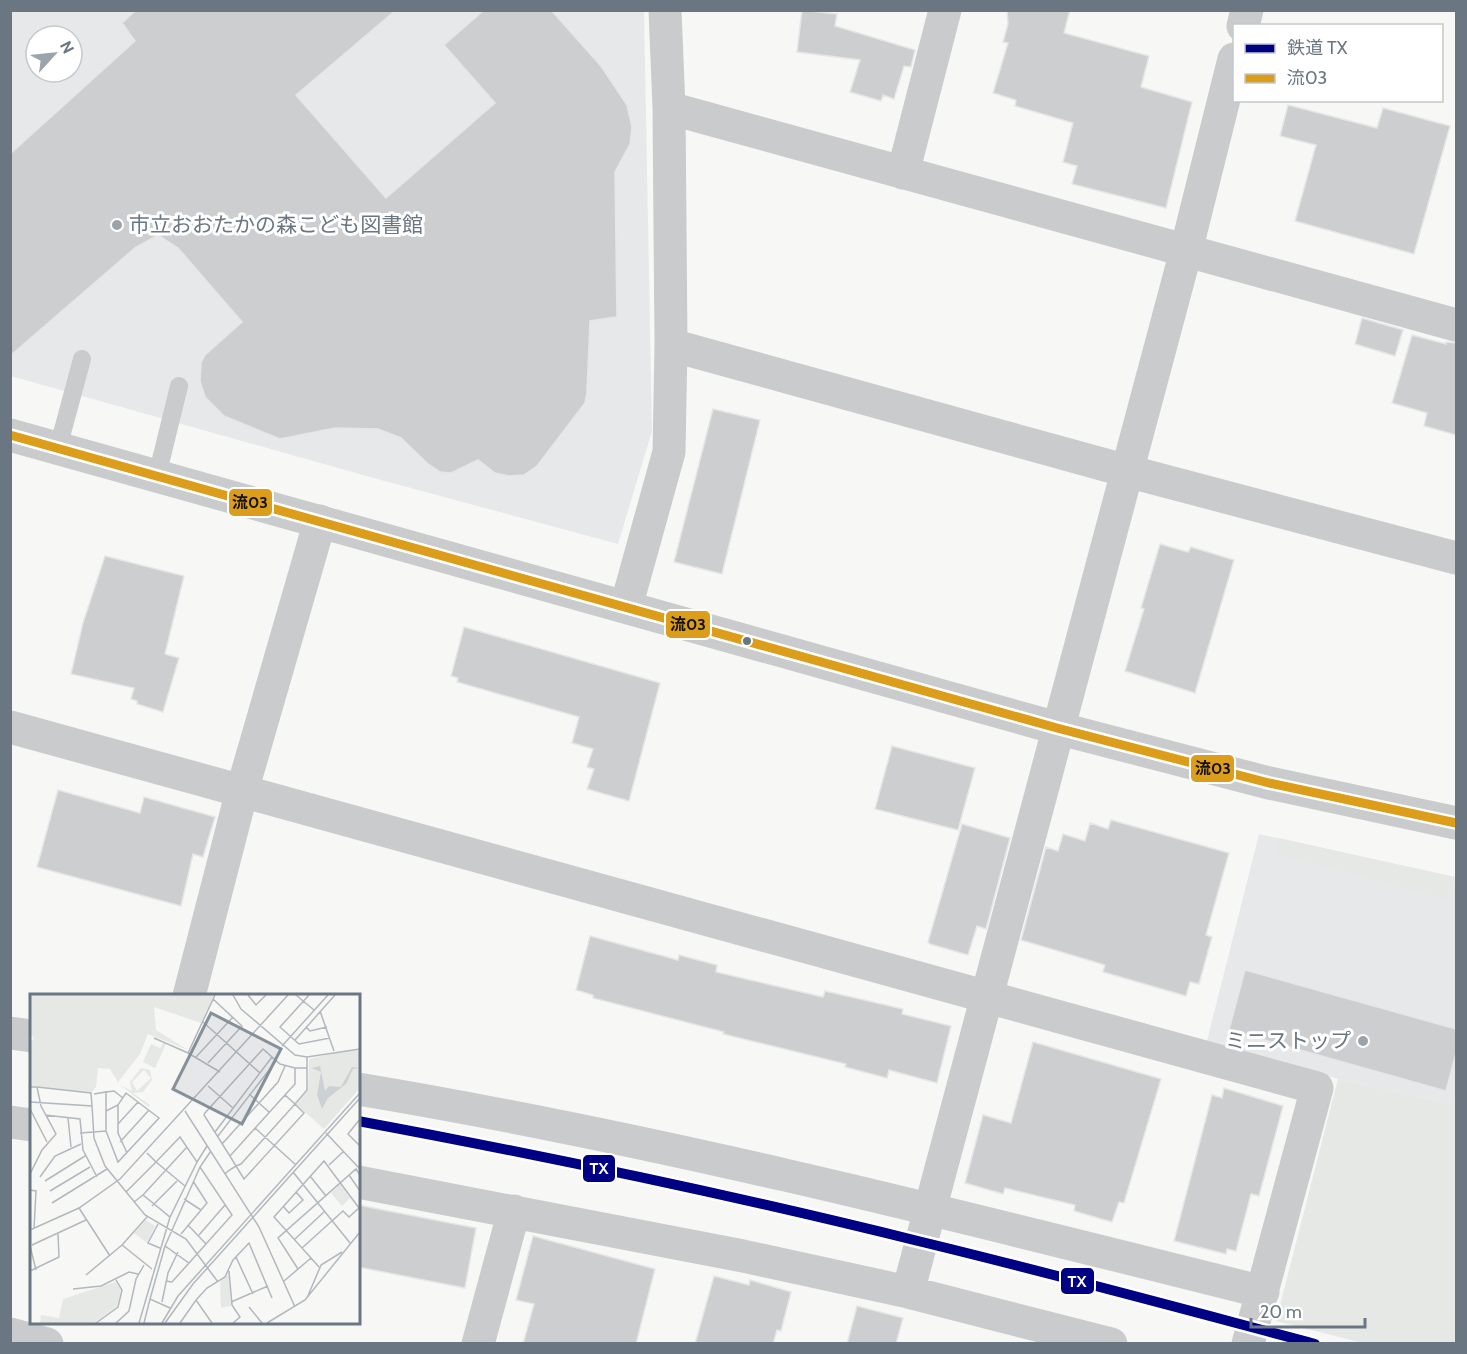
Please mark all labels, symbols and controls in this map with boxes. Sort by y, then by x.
north arrow [24,24,84,84]
legend [1233,24,1443,102]
text: 鉄道 TX [1287,37,1348,59]
text: N [56,38,78,57]
text: 流03 [1287,67,1327,89]
place label: 市立おおたかの森こども図書館 [129,212,423,237]
marker: 市立おおたかの森こども図書館 [110,218,124,232]
line badge: 流03 [228,488,273,517]
text: 流03 [232,493,268,512]
line badge: 流03 [665,610,711,639]
text: 流03 [670,615,706,634]
unlabelled marker [741,635,753,647]
line badge: 流03 [1190,754,1235,783]
text: 流03 [1195,759,1231,778]
inset map [30,994,360,1324]
place label: ミニストップ [1225,1028,1351,1053]
marker: ミニストップ [1356,1034,1370,1048]
line badge: TX [582,1154,616,1183]
text: TX [590,1159,609,1178]
line badge: TX [1060,1267,1095,1295]
text: TX [1068,1272,1087,1291]
scale bar [1251,1291,1365,1329]
text: 20 m [1260,1301,1302,1323]

